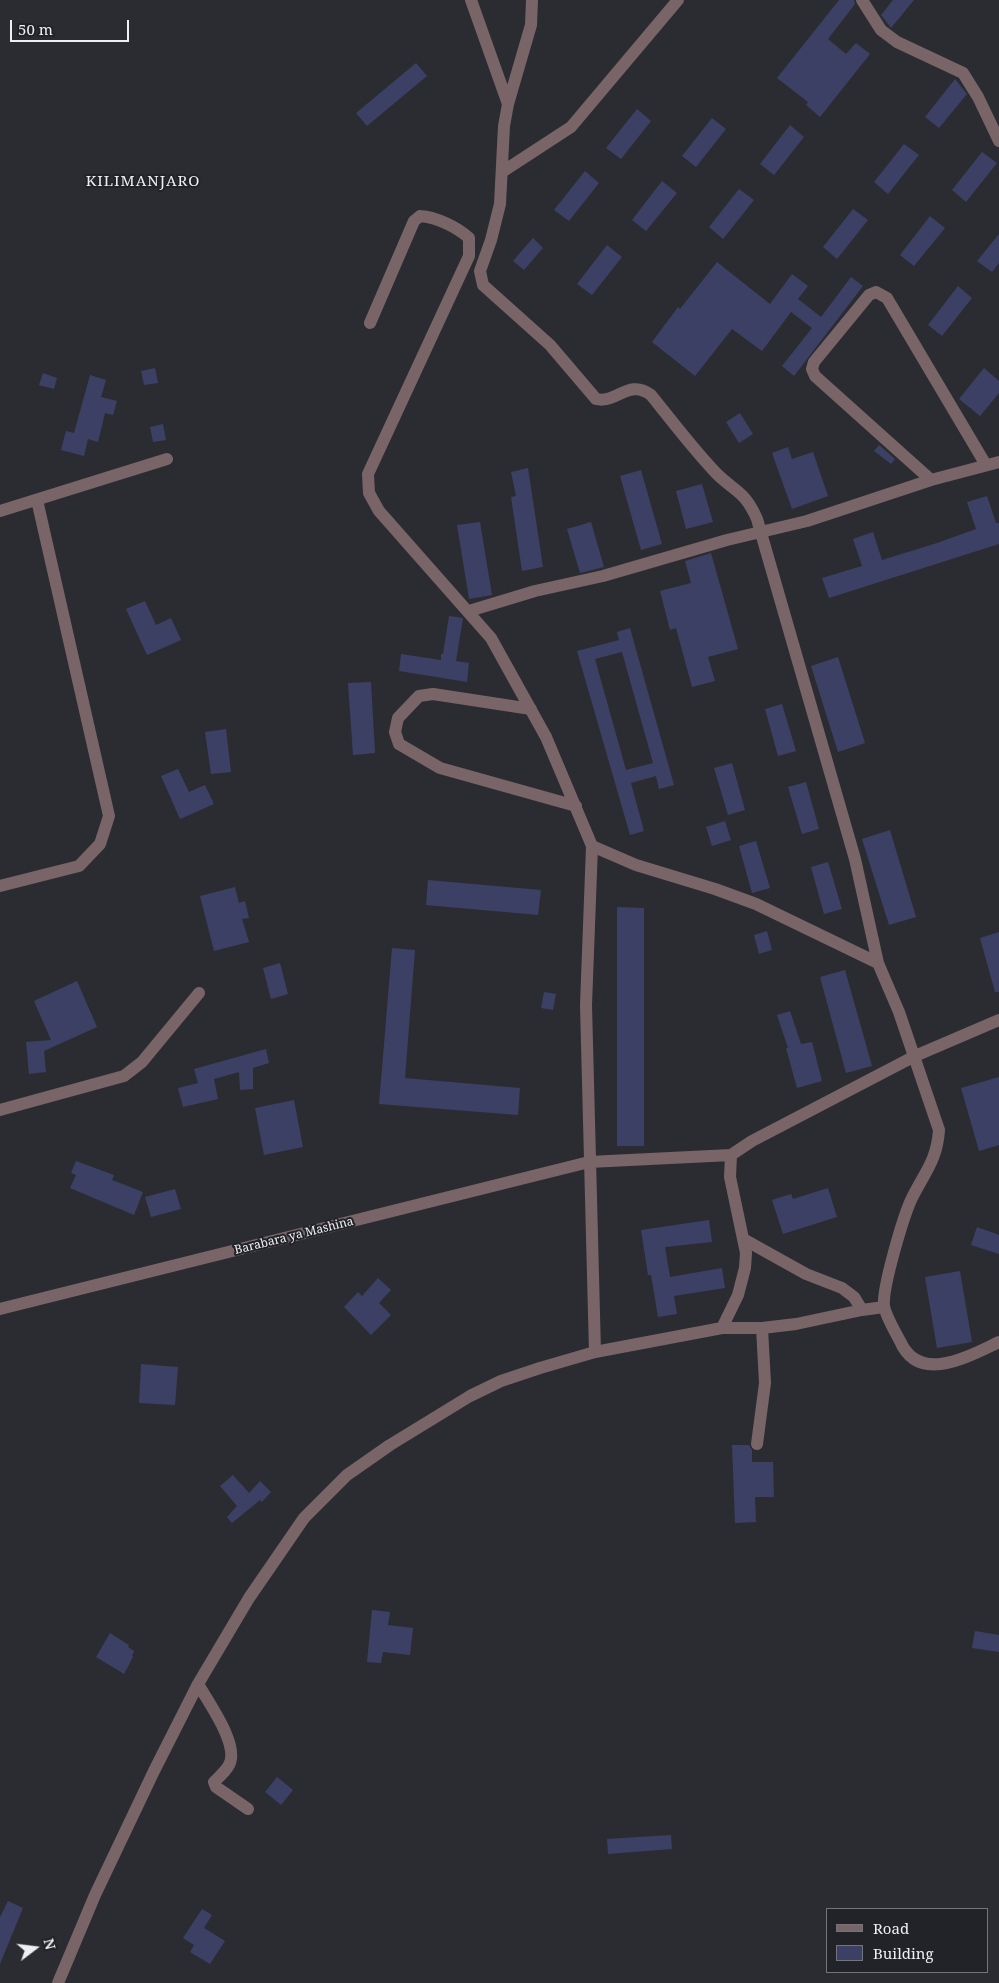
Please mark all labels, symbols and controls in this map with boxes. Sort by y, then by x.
scale bar [12,10,131,42]
text: 50 m [18,19,53,39]
district label: KILIMANJARO [84,173,202,191]
street label: Barabara ya Mashina [233,1214,355,1258]
legend [826,1908,989,1973]
text: Road [873,1918,909,1938]
north arrow [10,1923,60,1973]
text: N [39,1936,61,1952]
text: Building [873,1943,934,1963]

